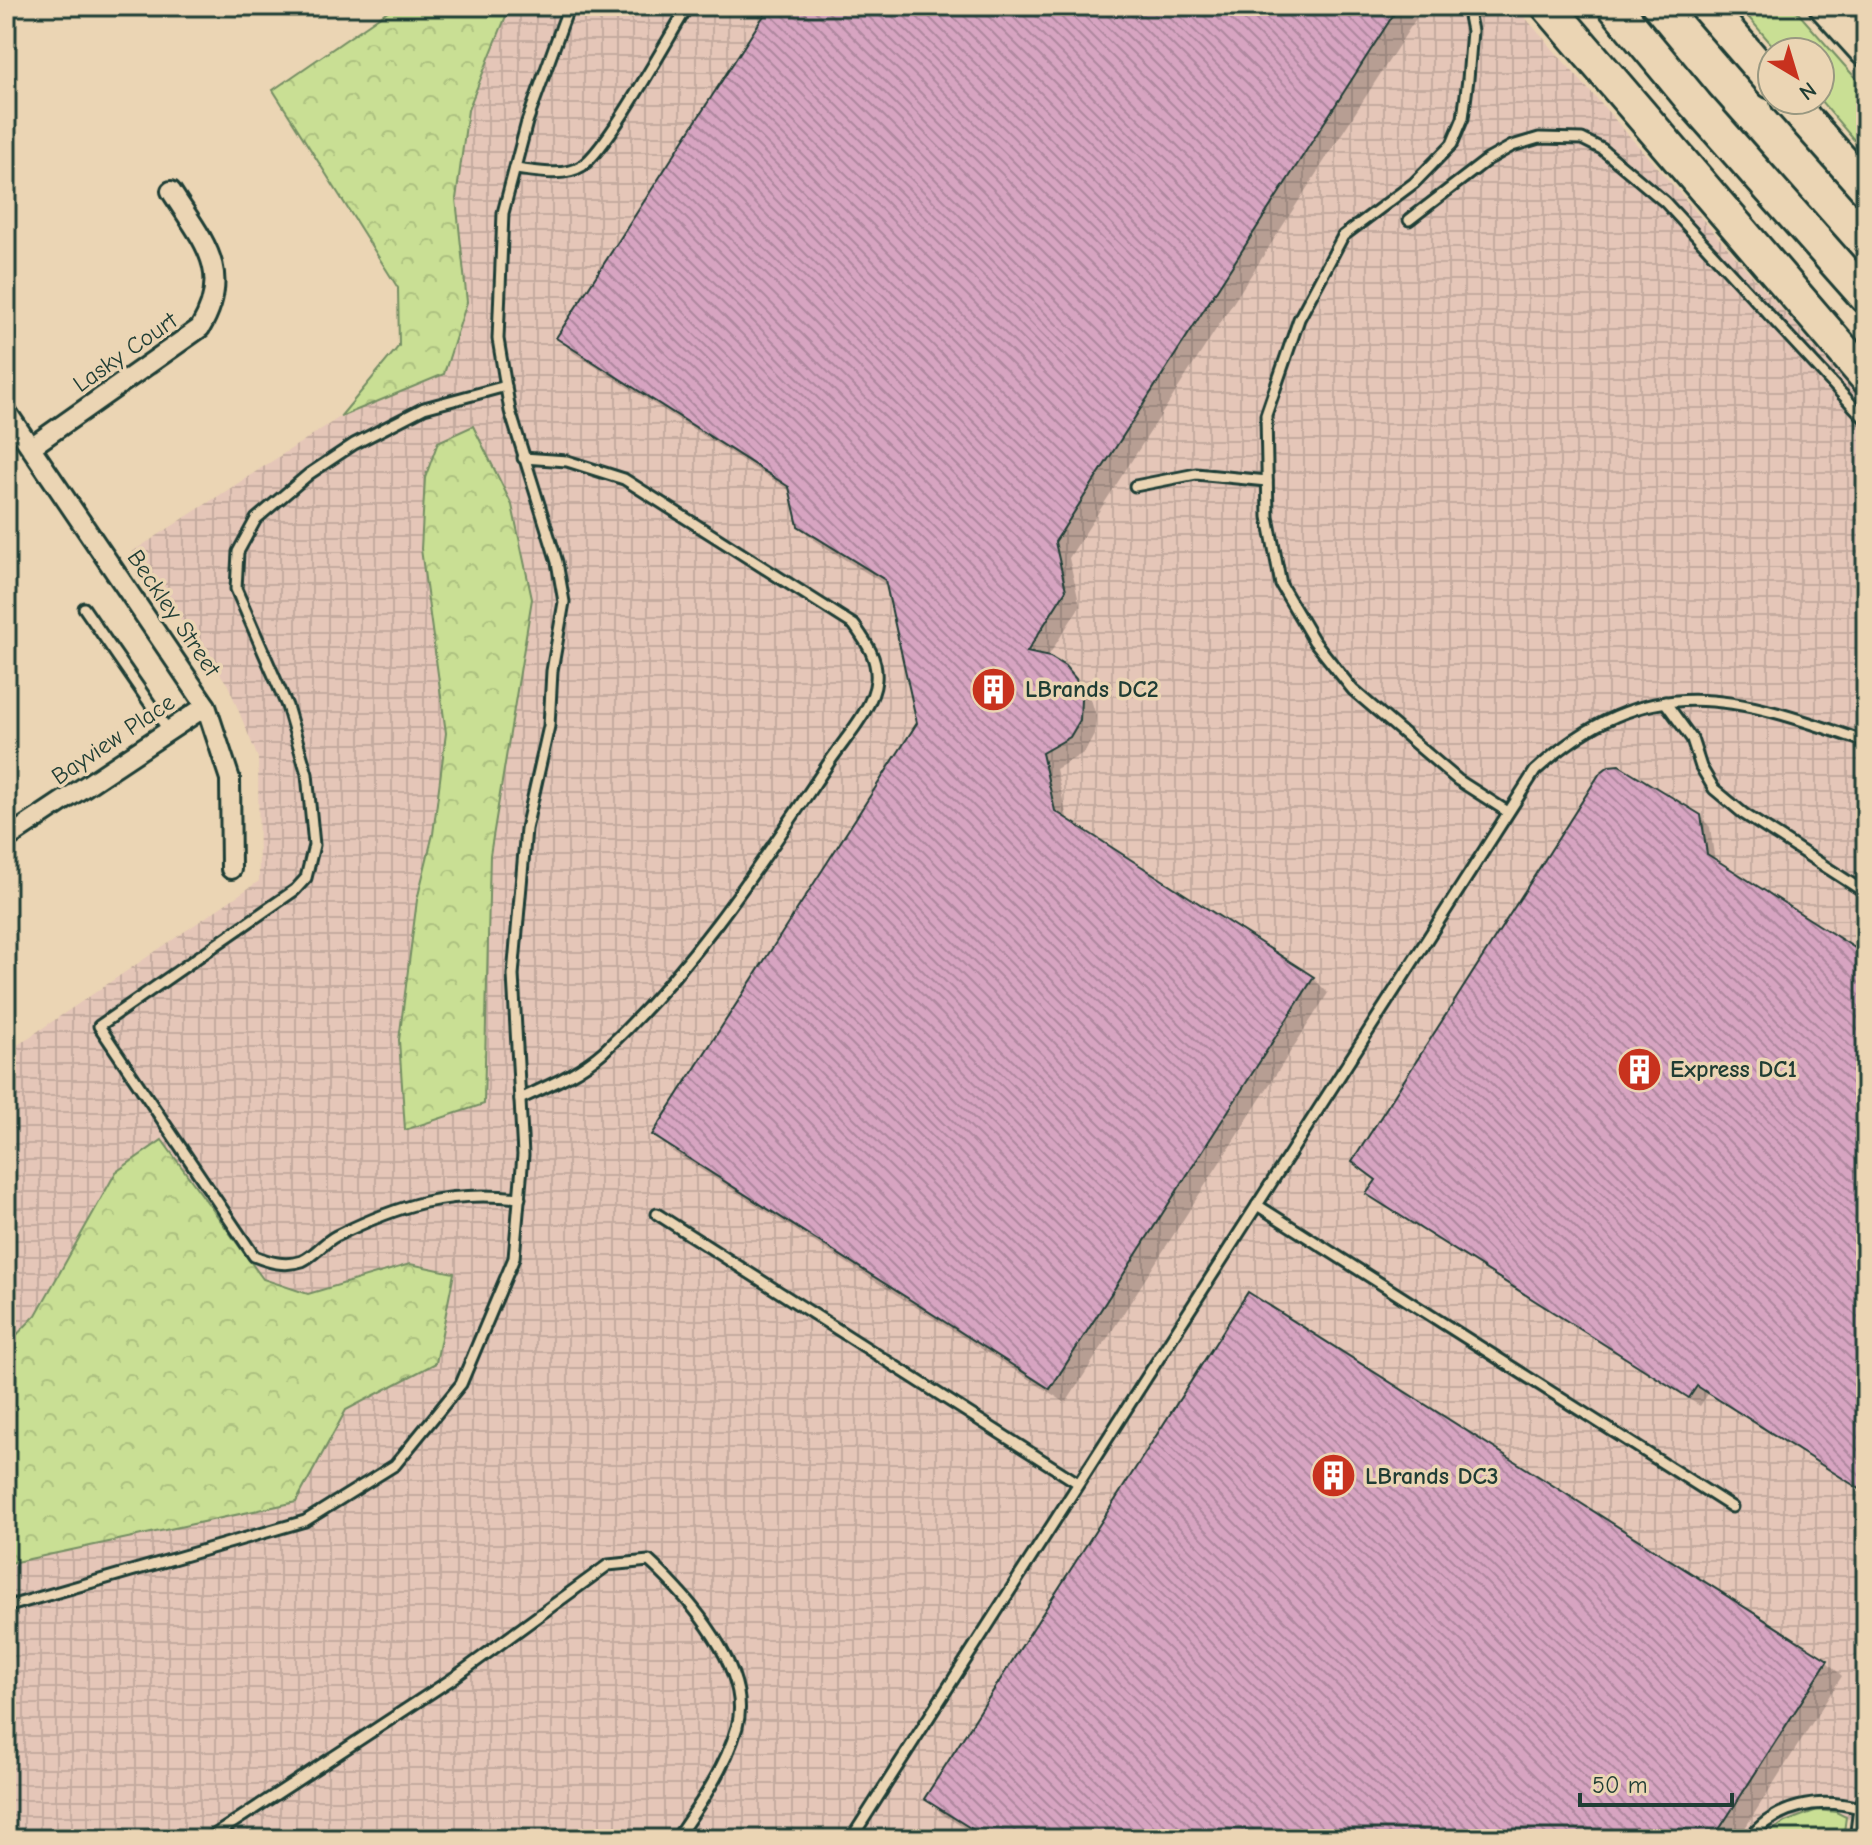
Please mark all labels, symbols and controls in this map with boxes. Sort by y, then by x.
north arrow [1756,36,1836,116]
text: N [1794,76,1821,106]
street label: Lasky Court [68,305,183,398]
street label: Beckley Street [122,545,227,682]
building icon: LBrands DC2 [970,665,1018,713]
place label: LBrands DC2 [1025,675,1159,703]
street label: Bayview Place [46,688,180,790]
building icon: Express DC1 [1615,1045,1663,1093]
place label: Express DC1 [1670,1055,1797,1083]
building icon: LBrands DC3 [1310,1452,1358,1500]
place label: LBrands DC3 [1365,1462,1499,1490]
scale bar [1580,1757,1732,1807]
text: 50 m [1592,1771,1648,1799]

